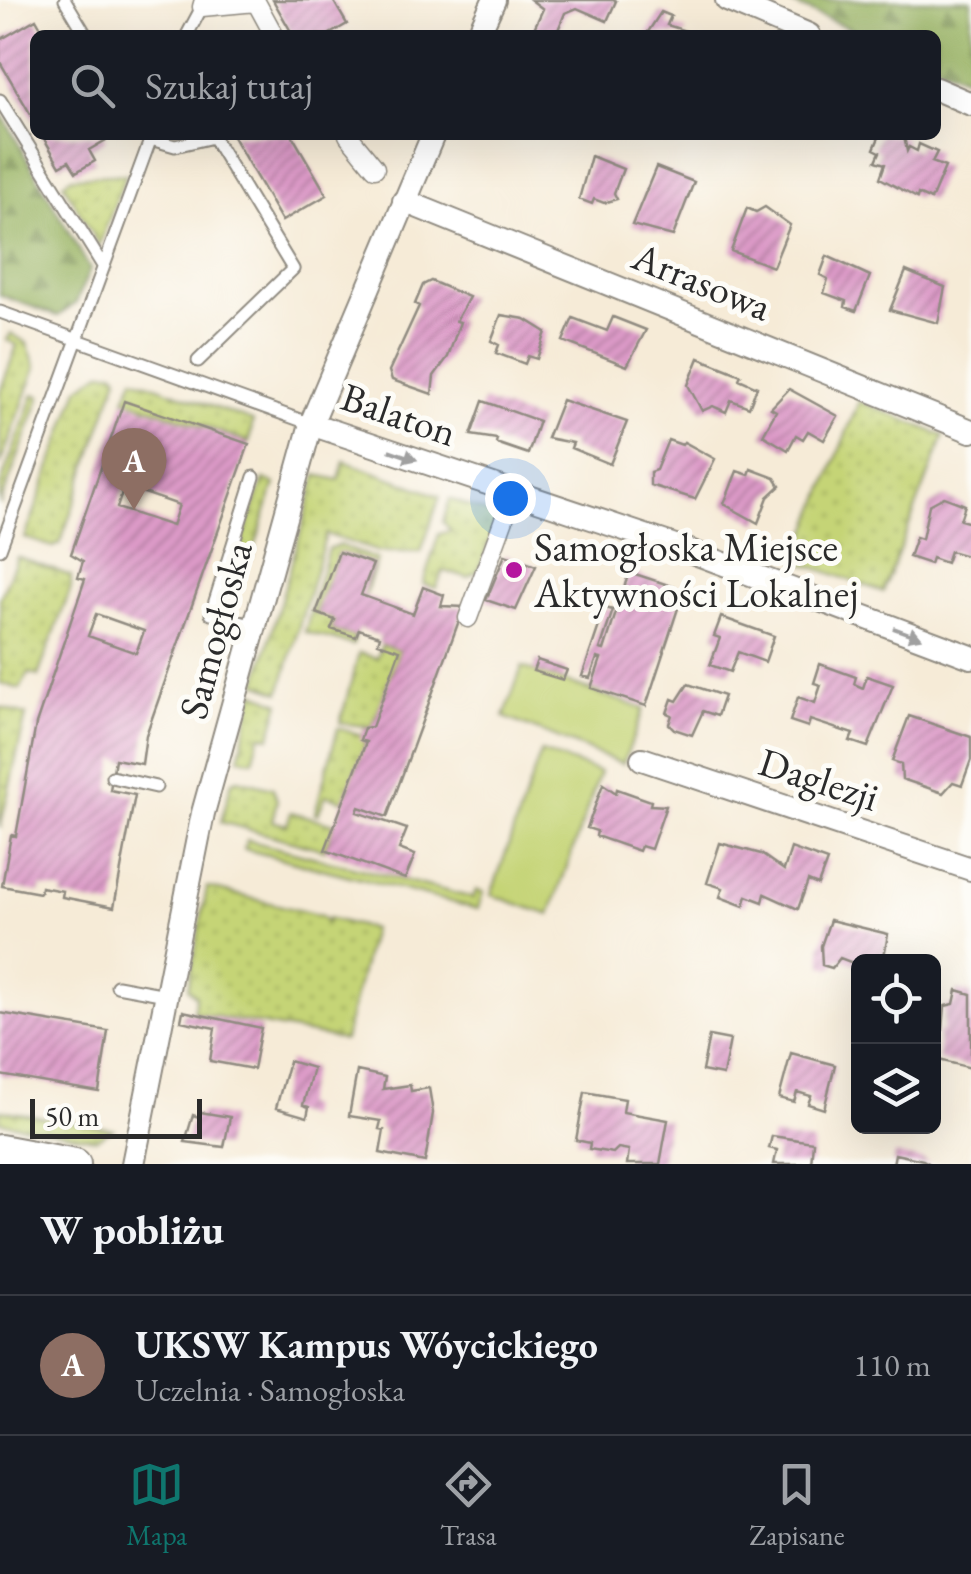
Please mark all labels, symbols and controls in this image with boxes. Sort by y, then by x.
search box [30,30,941,140]
icon: search [65,58,120,113]
text: Szukaj tutaj [145,61,313,110]
street label: Arrasowa [624,229,779,332]
street label: Balaton [335,370,463,458]
pin: A [102,428,166,510]
one-way arrow [388,448,418,463]
your location [485,473,536,524]
place label: Samogłoska Miejsce Aktywności Lokalnej [533,521,858,619]
street label: Samogłoska [166,536,264,724]
marker: Samogłoska Miejsce Aktywności Lokalnej [503,559,525,581]
one-way arrow [893,626,923,641]
street label: Daglezji [753,735,886,823]
map controls [851,954,941,1134]
button: locate [851,954,941,1044]
button: layers [851,1044,941,1134]
scale bar [30,1094,202,1138]
text: 50 m [45,1098,99,1134]
text: W pobliżu [40,1202,224,1257]
text: UKSW Kampus Wóycickiego [135,1320,598,1369]
text: A [61,1344,84,1386]
text: 110 m [854,1344,931,1386]
text: Uczelnia · Samogłoska [135,1369,405,1411]
tab: Mapa [126,1457,187,1553]
tab: Trasa [440,1457,497,1553]
tab: Zapisane [749,1457,845,1553]

